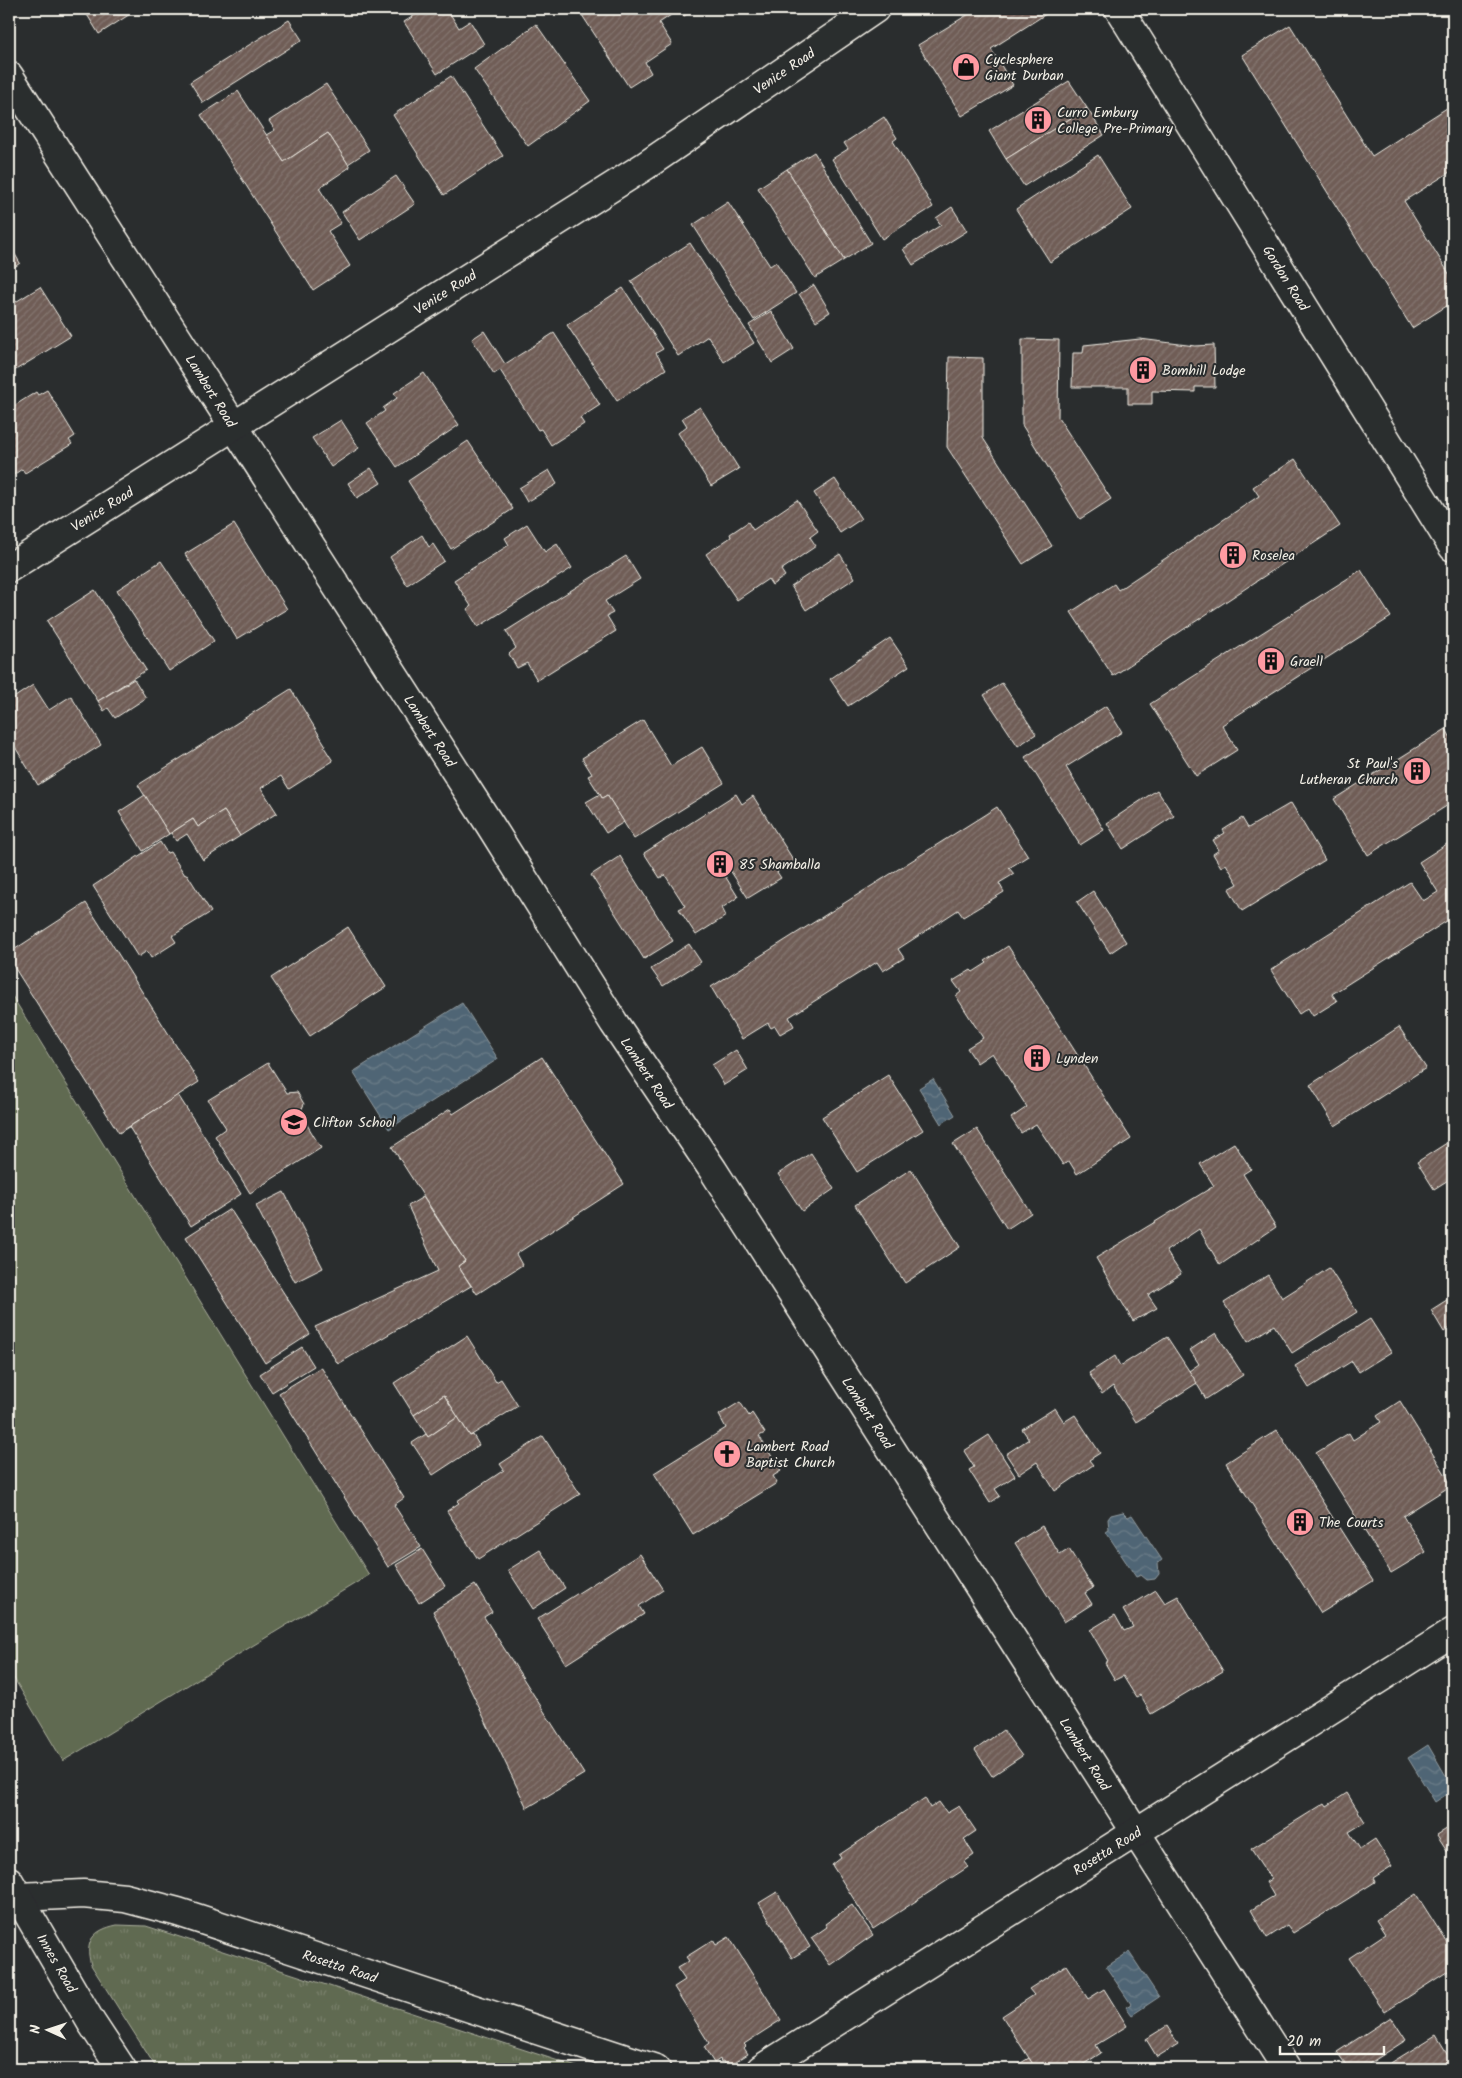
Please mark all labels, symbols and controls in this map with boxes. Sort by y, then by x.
street label: Venice Road [749,42,821,101]
place label: Cyclesphere Giant Durban [985,49,1064,87]
shop icon: Cyclesphere Giant Durban [951,52,981,82]
place label: Curro Embury College Pre-Primary [1057,102,1173,140]
building icon: Curro Embury College Pre-Primary [1023,105,1053,135]
street label: Gordon Road [1256,241,1315,317]
street label: Venice Road [410,264,482,321]
street label: Lambert Road [179,351,242,433]
building icon: Bomhill Lodge [1128,355,1158,385]
place label: Bomhill Lodge [1162,360,1246,382]
street label: Venice Road [67,481,139,538]
building icon: Roselea [1218,540,1248,570]
place label: Roselea [1252,545,1295,567]
building icon: Graell [1256,646,1286,676]
place label: Graell [1290,651,1323,673]
street label: Lambert Road [397,691,461,773]
place label: St Paul's Lutheran Church [1299,753,1398,791]
building icon: St Paul's Lutheran Church [1402,756,1432,786]
building icon: 85 Shamballa [705,849,735,879]
place label: 85 Shamballa [739,854,821,876]
street label: Lambert Road [614,1033,679,1115]
building icon: Lynden [1022,1043,1052,1073]
place label: Lynden [1056,1048,1098,1070]
school or university icon: Clifton School [279,1107,309,1137]
place label: Clifton School [313,1112,396,1134]
street label: Lambert Road [835,1373,899,1455]
place label: Lambert Road Baptist Church [746,1436,835,1474]
church icon: Lambert Road Baptist Church [712,1439,742,1469]
building icon: The Courts [1285,1507,1315,1537]
place label: The Courts [1319,1512,1383,1534]
street label: Lambert Road [1053,1714,1116,1796]
street label: Rosetta Road [1069,1821,1147,1882]
street label: Innes Road [30,1930,82,1998]
street label: Rosetta Road [299,1944,381,1990]
north arrow [22,2006,72,2056]
scale bar [1280,2023,1383,2055]
text: N [25,2024,47,2034]
text: 20 m [1287,2030,1321,2054]

